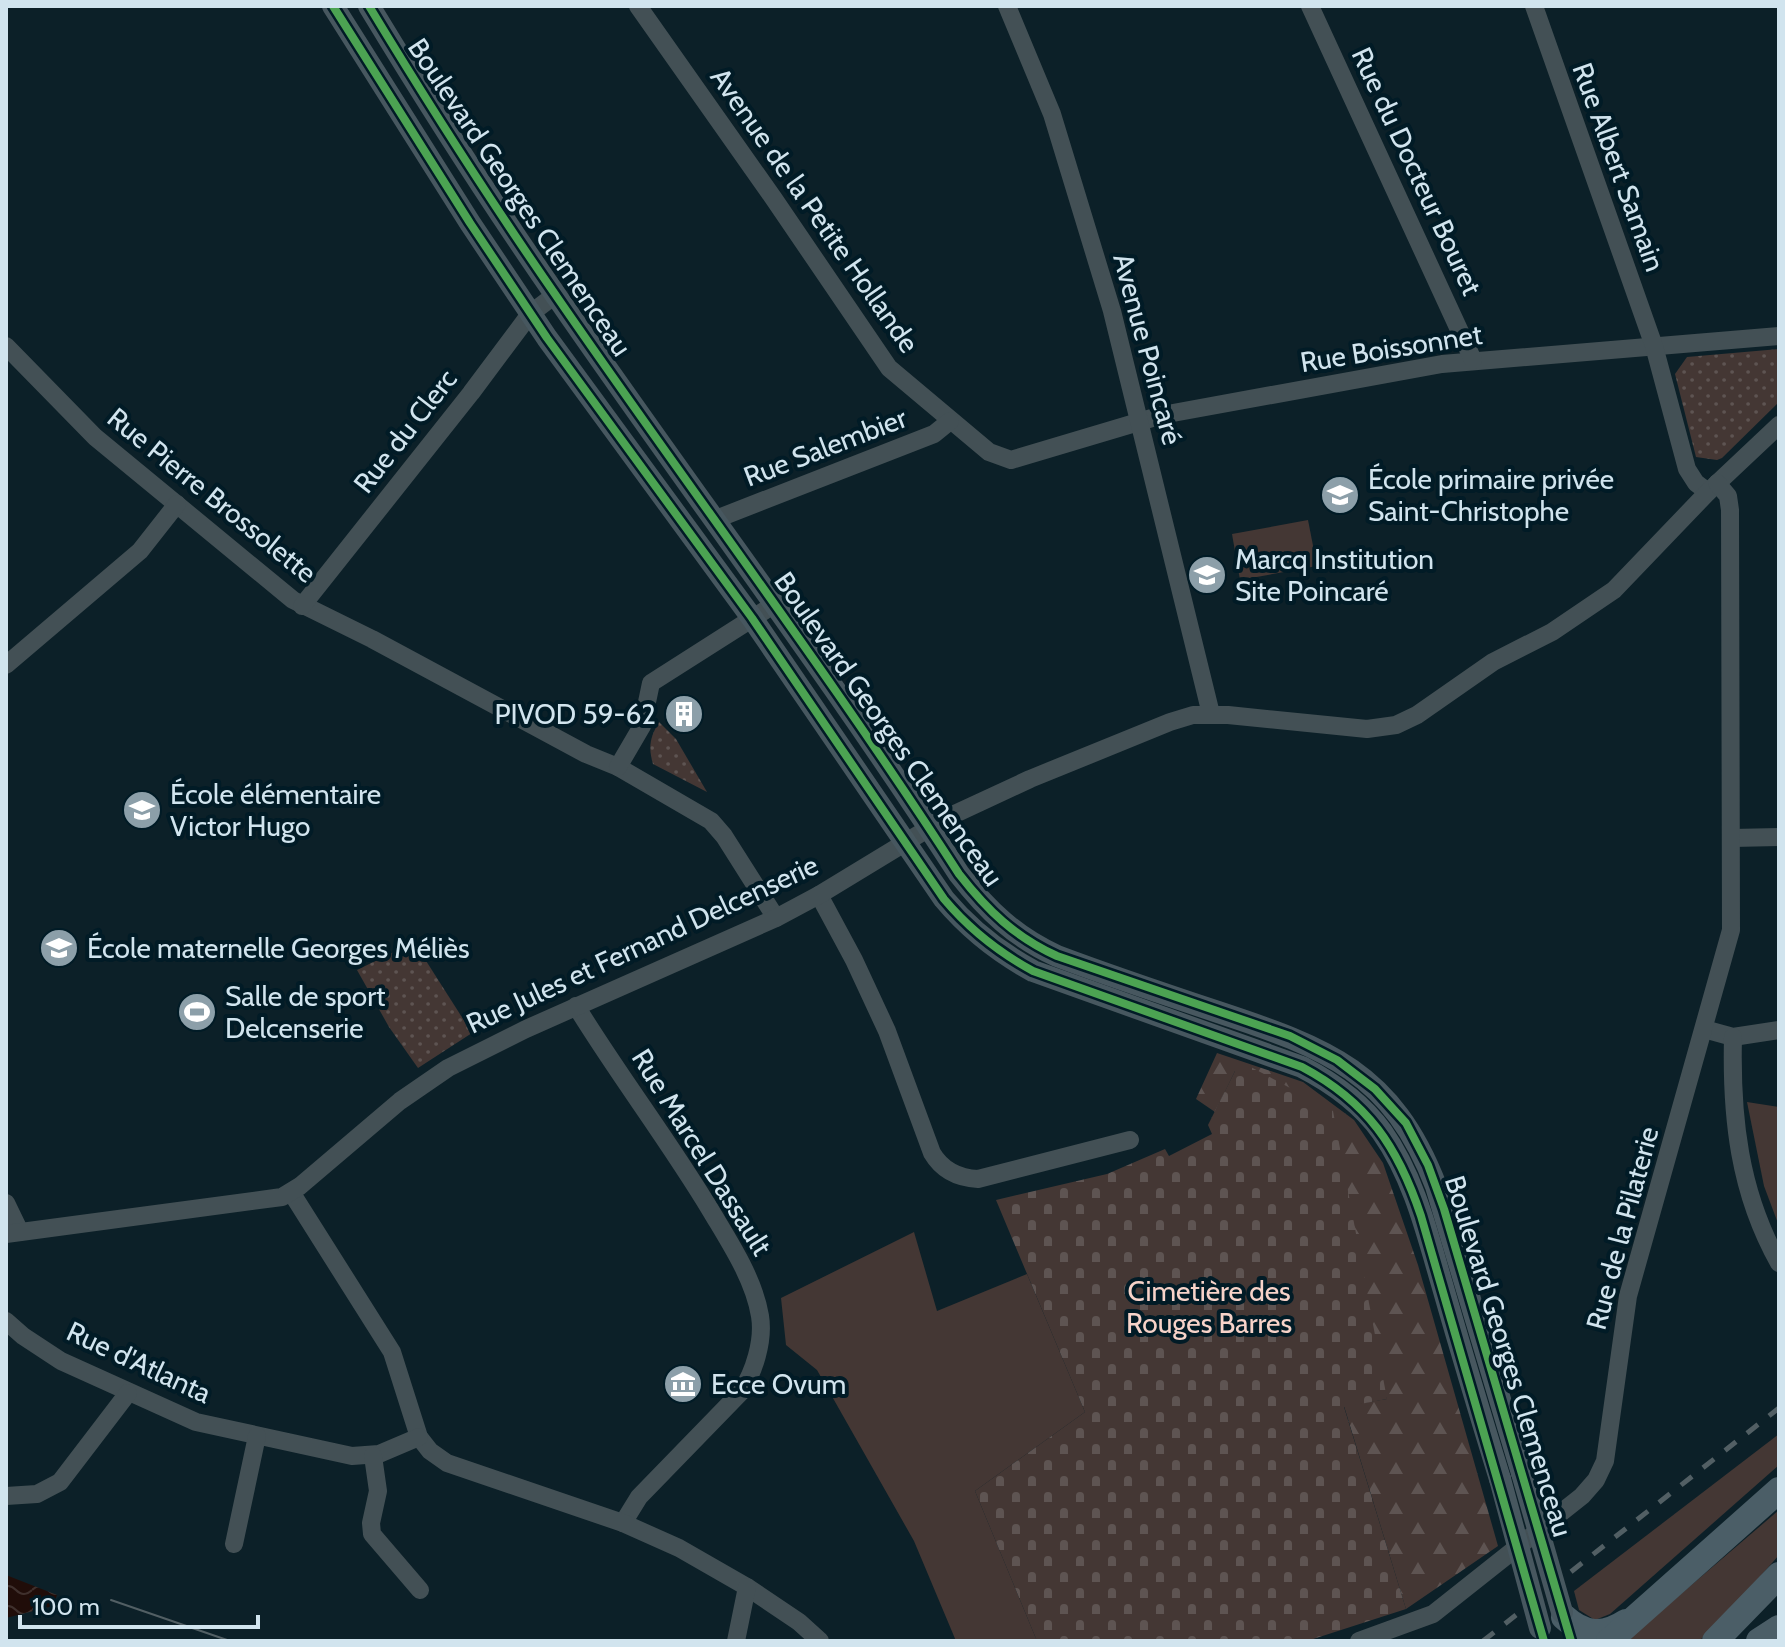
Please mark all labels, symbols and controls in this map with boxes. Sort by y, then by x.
street label: Boulevard Georges Clemenceau [401,32,639,362]
street label: Rue du Docteur Bouret [1345,42,1489,300]
street label: Rue Albert Samain [1566,58,1672,276]
street label: Avenue de la Petite Hollande [704,61,926,359]
street label: Avenue Poincaré [1106,250,1190,448]
street label: Rue Boissonnet [1298,317,1484,379]
street label: Rue du Clerc [346,362,464,500]
street label: Rue Pierre Brossolette [101,400,323,590]
street label: Rue Salembier [739,400,911,494]
place label: École primaire privée Saint-Christophe [1368,462,1614,528]
school or university icon: École primaire privée Saint-Christophe [1319,474,1361,516]
place label: Marcq Institution Site Poincaré [1235,542,1434,608]
school or university icon: Marcq Institution Site Poincaré [1186,554,1228,596]
street label: Boulevard Georges Clemenceau [767,565,1011,893]
building icon: PIVOD 59-62 [663,693,705,735]
place label: PIVOD 59-62 [494,697,656,731]
place label: École élémentaire Victor Hugo [170,777,381,843]
school or university icon: École élémentaire Victor Hugo [121,789,163,831]
street label: Rue Jules et Fernand Delcenserie [461,847,823,1041]
school or university icon: École maternelle Georges Méliès [38,927,80,969]
place label: École maternelle Georges Méliès [87,931,469,965]
place label: Salle de sport Delcenserie [225,979,386,1045]
sports icon: Salle de sport Delcenserie [176,991,218,1033]
street label: Rue Marcel Dassault [625,1043,779,1261]
street label: Rue de la Pilaterie [1579,1123,1665,1333]
street label: Boulevard Georges Clemenceau [1438,1171,1580,1541]
park label: Cimetière des Rouges Barres [1126,1274,1292,1340]
street label: Rue d'Atlanta [61,1314,217,1410]
museum icon: Ecce Ovum [662,1363,704,1405]
place label: Ecce Ovum [711,1367,846,1401]
scale bar [20,1579,258,1629]
text: 100 m [32,1592,100,1621]

